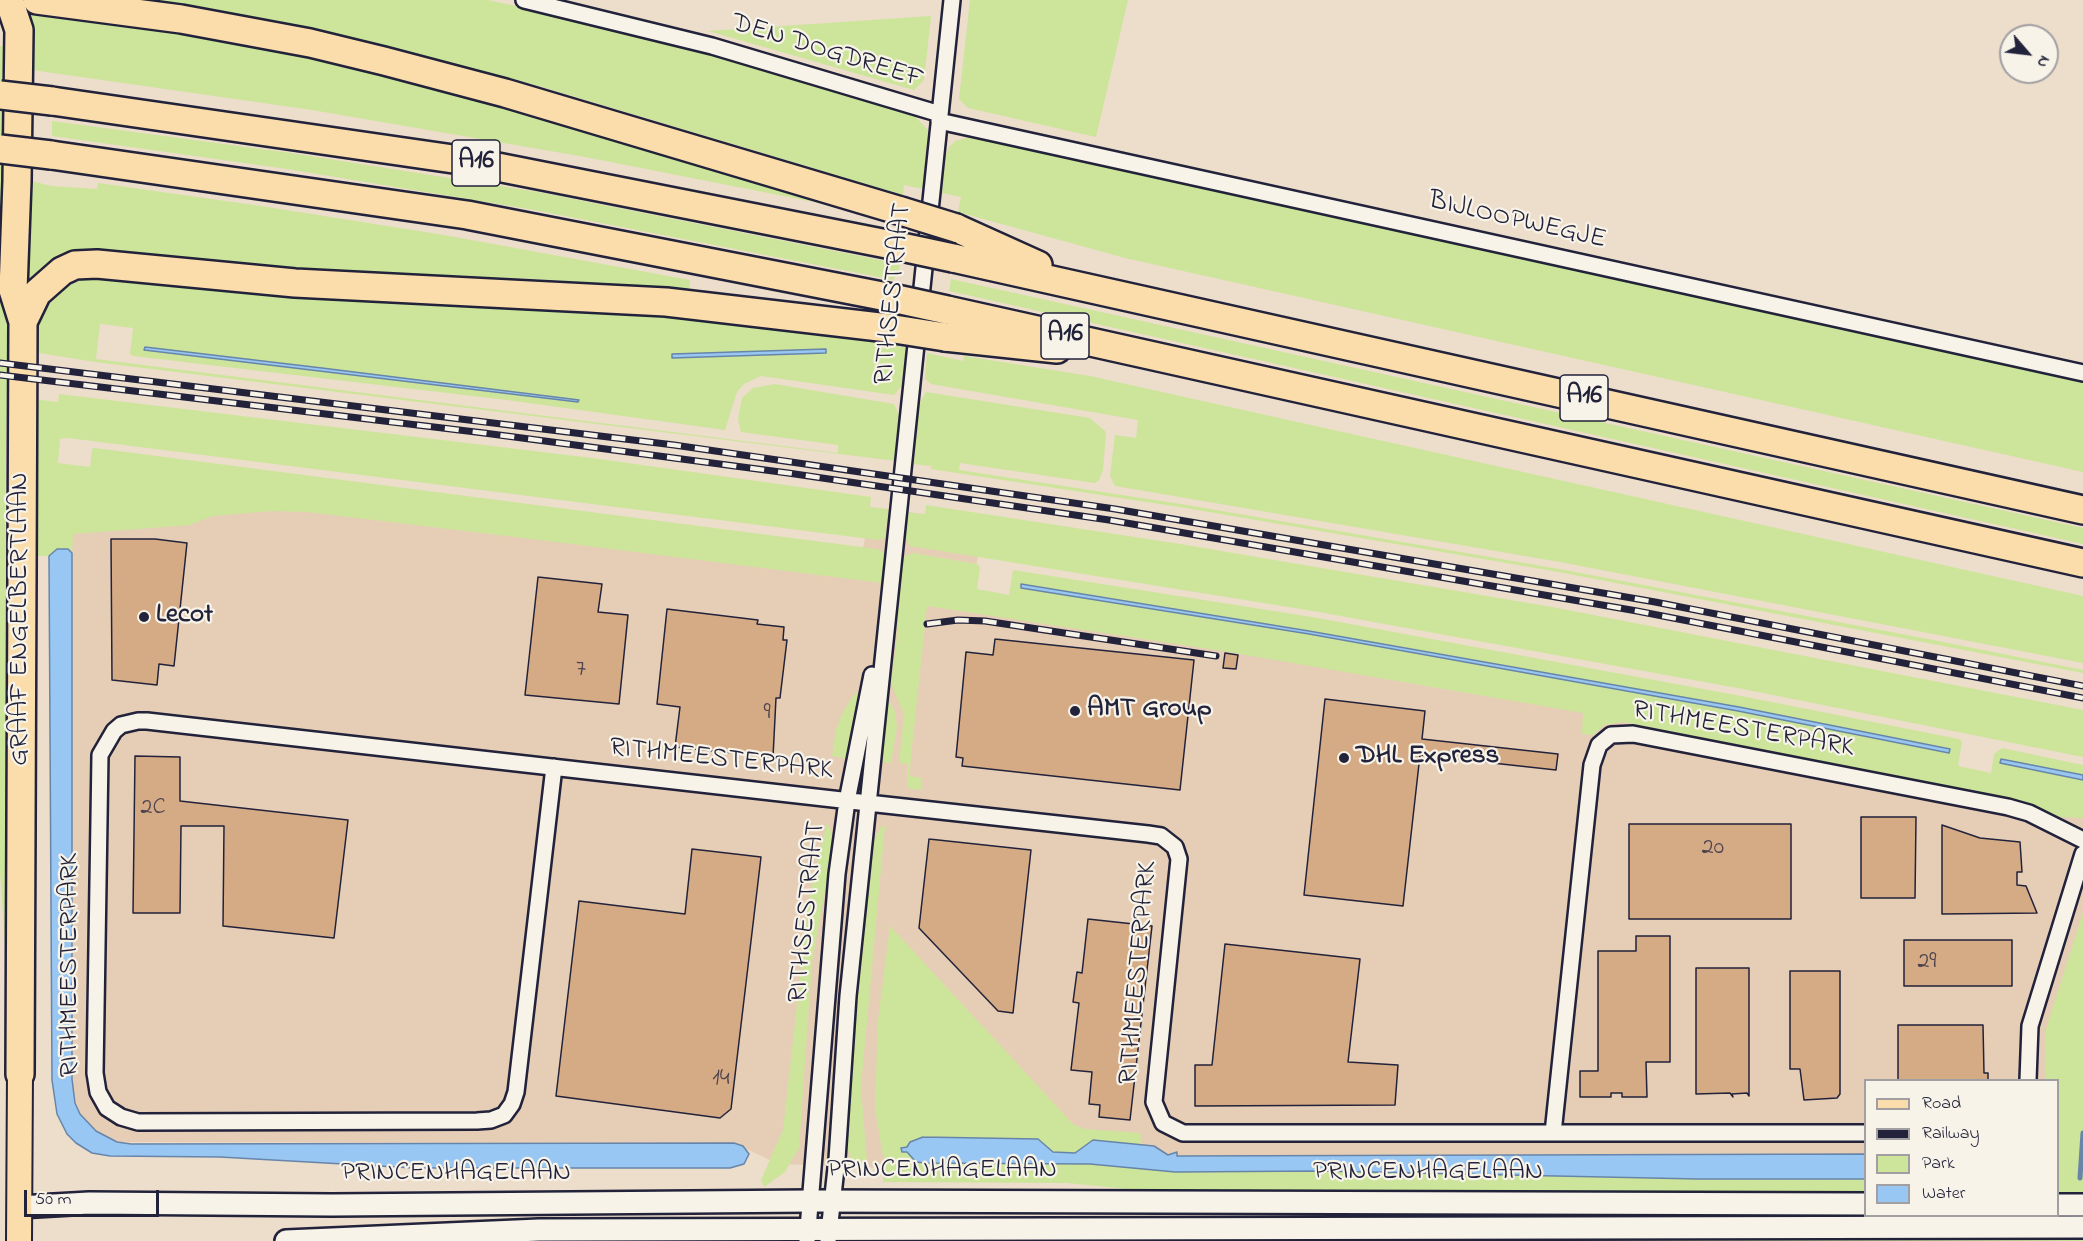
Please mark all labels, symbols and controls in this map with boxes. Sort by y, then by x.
street label: DEN DOGDREEF [727,8,927,98]
north arrow [1999,24,2059,84]
text: N [2030,51,2056,72]
road number: A16 [452,140,500,186]
street label: BIJLOOPWEGJE [1425,186,1609,258]
street label: RITHSESTRAAT [869,202,921,386]
road number: A16 [1041,313,1089,359]
road number: A16 [1560,375,1608,421]
street label: GRAAF ENGELBERTLAAN [6,472,38,766]
place label: Lecot [156,601,213,633]
marker: Lecot [137,610,151,624]
house number: 7 [576,657,586,685]
place label: AMT Group [1087,695,1212,727]
street label: RITHMEESTERPARK [1630,696,1856,766]
house number: 9 [763,700,771,728]
marker: AMT Group [1068,704,1082,718]
street label: RITHMEESTERPARK [608,733,834,789]
place label: DHL Express [1356,742,1499,774]
marker: DHL Express [1337,751,1351,765]
house number: 2C [140,795,166,823]
street label: RITHSESTRAAT [783,820,835,1004]
house number: 20 [1702,835,1724,863]
street label: RITHMEESTERPARK [56,853,88,1077]
street label: RITHMEESTERPARK [1114,860,1166,1086]
house number: 29 [1917,949,1937,977]
house number: 14 [712,1066,730,1094]
legend [1864,1079,2059,1217]
text: Road [1922,1091,1961,1117]
text: Railway [1922,1121,1979,1147]
text: Park [1922,1151,1955,1177]
street label: PRINCENHAGELAAN [827,1156,1057,1188]
street label: PRINCENHAGELAAN [1313,1158,1543,1190]
street label: PRINCENHAGELAAN [341,1159,571,1191]
scale bar [27,1178,162,1216]
text: Water [1922,1181,1965,1207]
text: 50 m [35,1187,72,1213]

